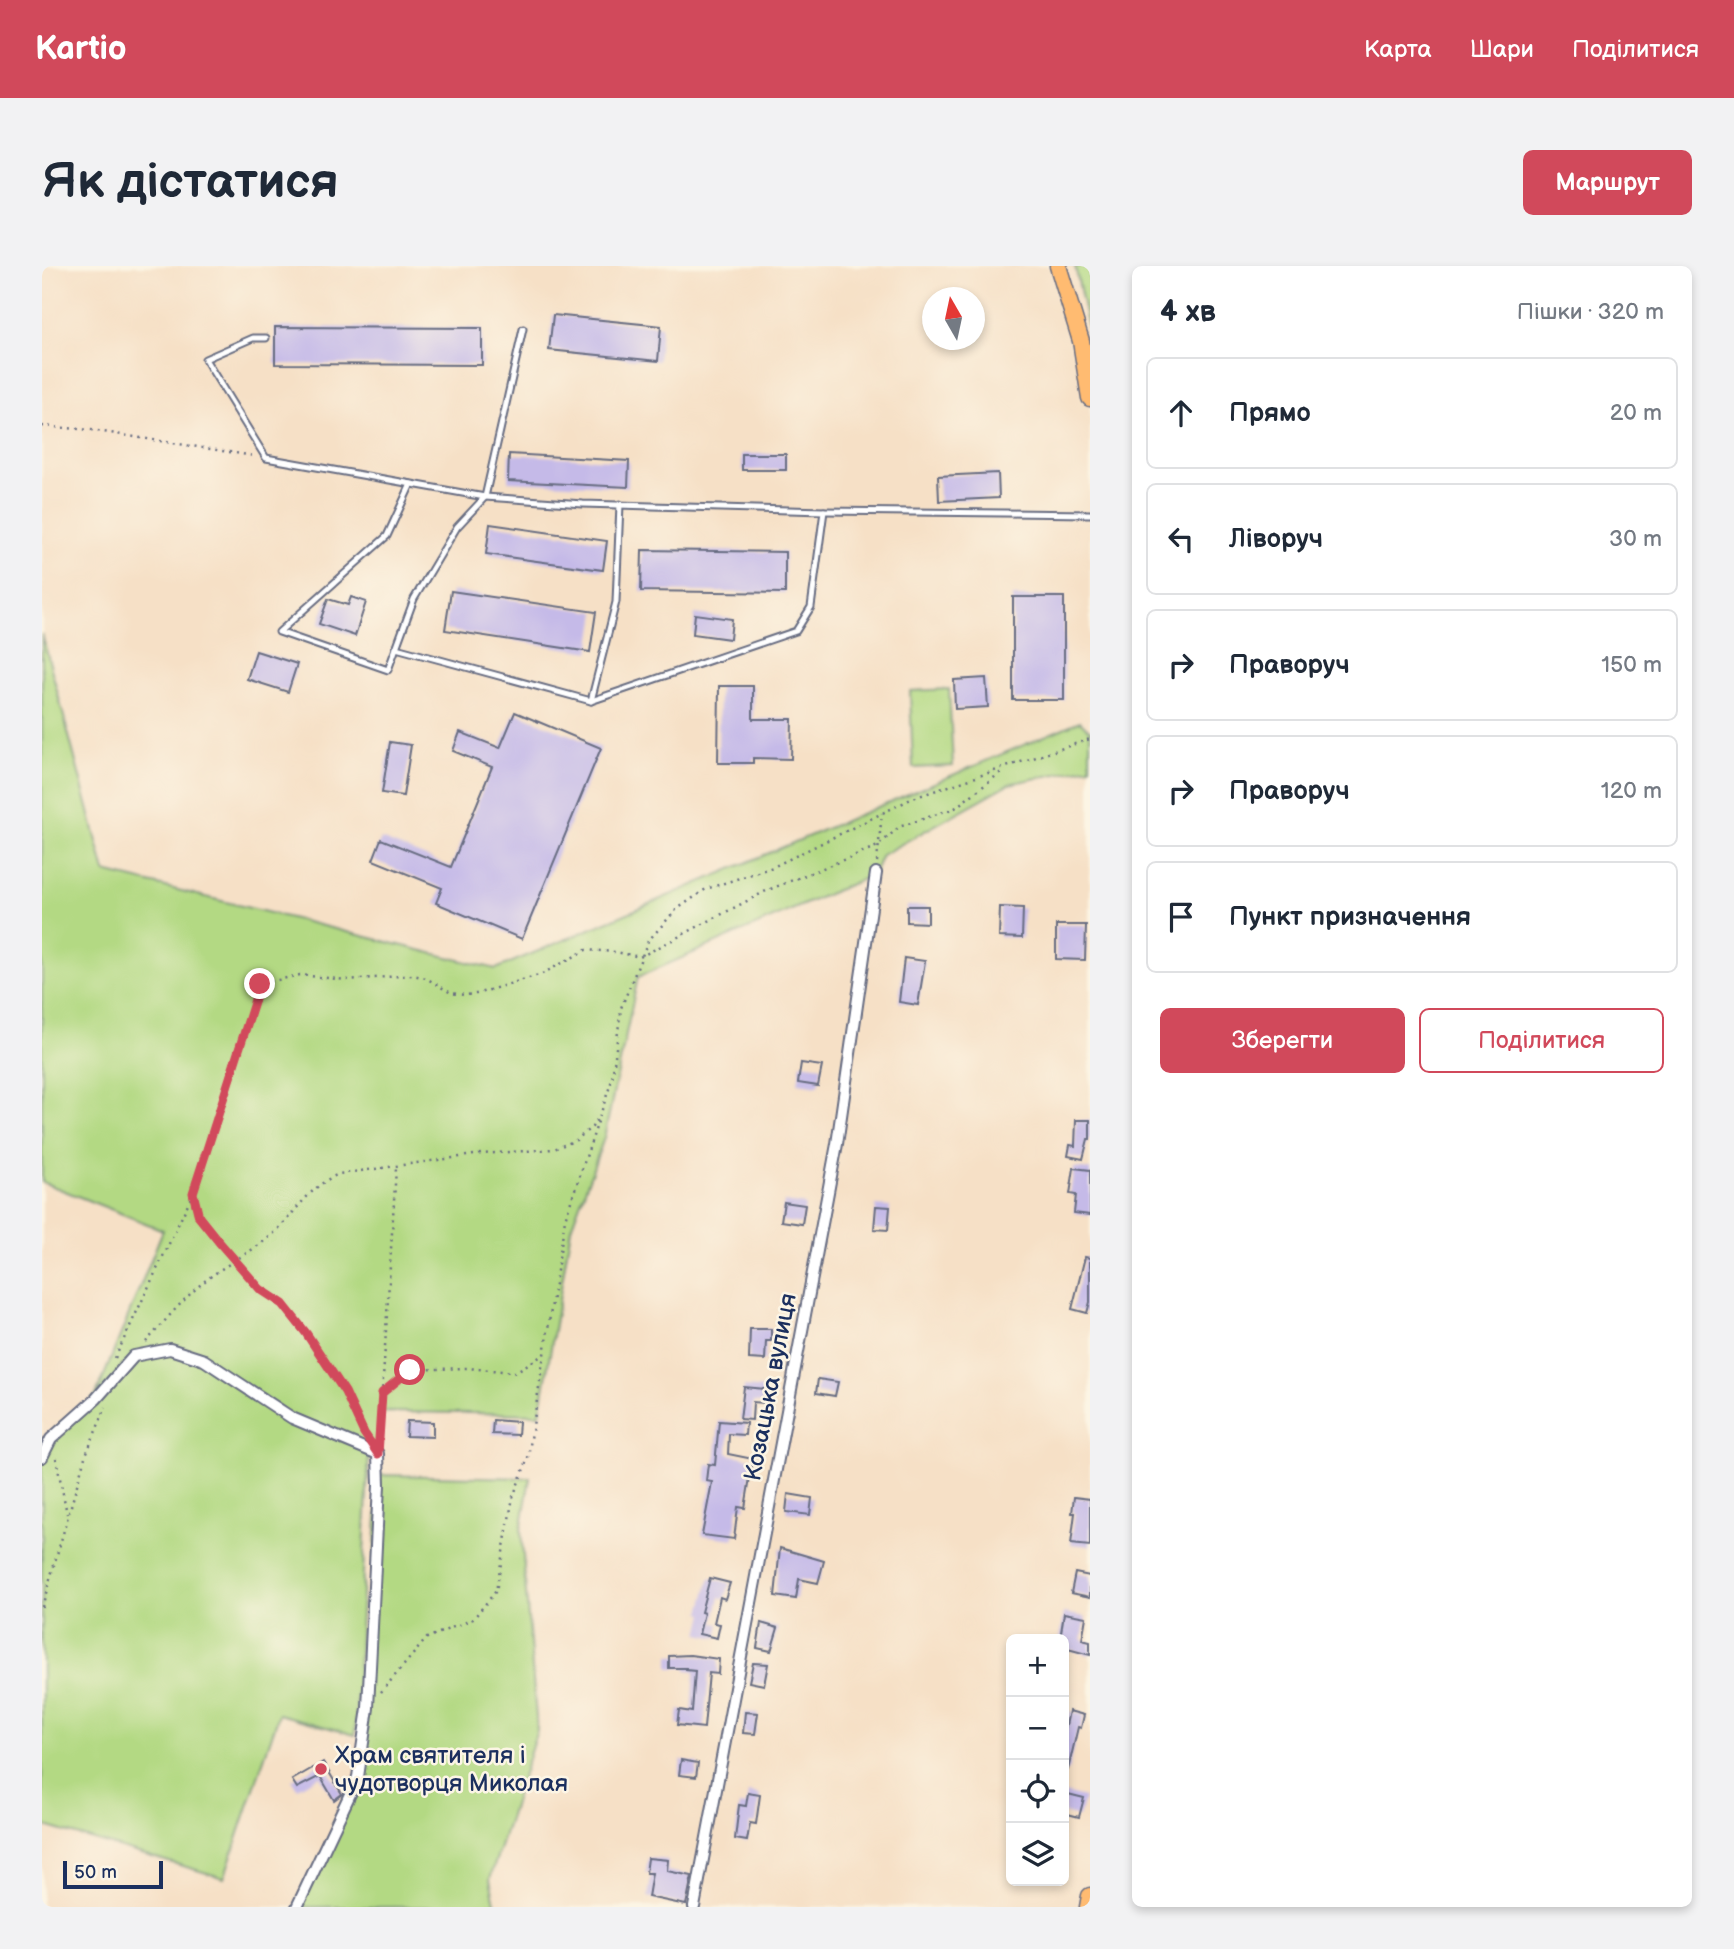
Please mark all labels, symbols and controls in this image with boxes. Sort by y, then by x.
text: Kartio [35,29,127,69]
text: Карта [1364,35,1432,64]
text: Шари [1470,35,1534,64]
text: Поділитися [1572,35,1699,64]
button: Маршрут [1523,150,1692,215]
text: Як дістатися [42,153,339,212]
north arrow [922,287,985,350]
text: 4 хв [1160,294,1216,330]
text: Пішки · 320 m [1517,298,1664,326]
icon: ahead [1162,394,1200,432]
text: Прямо [1229,398,1311,429]
text: 20 m [1610,399,1662,427]
icon: left [1162,520,1200,558]
text: Ліворуч [1229,524,1323,555]
text: 30 m [1609,525,1662,553]
icon: right [1162,646,1200,684]
text: Праворуч [1229,650,1350,681]
text: 150 m [1601,651,1662,679]
icon: right [1162,772,1200,810]
text: Праворуч [1229,776,1350,807]
text: 120 m [1601,777,1662,805]
icon: arrive [1162,898,1200,936]
text: Пункт призначення [1229,902,1471,933]
route end [244,968,275,999]
button: Зберегти [1160,1008,1405,1073]
button: Поділитися [1419,1008,1664,1073]
street label: Козацька вулиця [738,1291,803,1483]
route start [394,1354,425,1385]
map controls [1006,1634,1069,1886]
button: + [1006,1634,1069,1697]
button: − [1006,1697,1069,1760]
place label: Храм святителя і чудотворця Миколая [335,1741,568,1798]
button: locate [1006,1760,1069,1823]
marker: Храм святителя і чудотворця Миколая [313,1761,329,1777]
button: layers [1006,1823,1069,1886]
scale bar [63,1858,163,1890]
text: 50 m [74,1861,117,1884]

